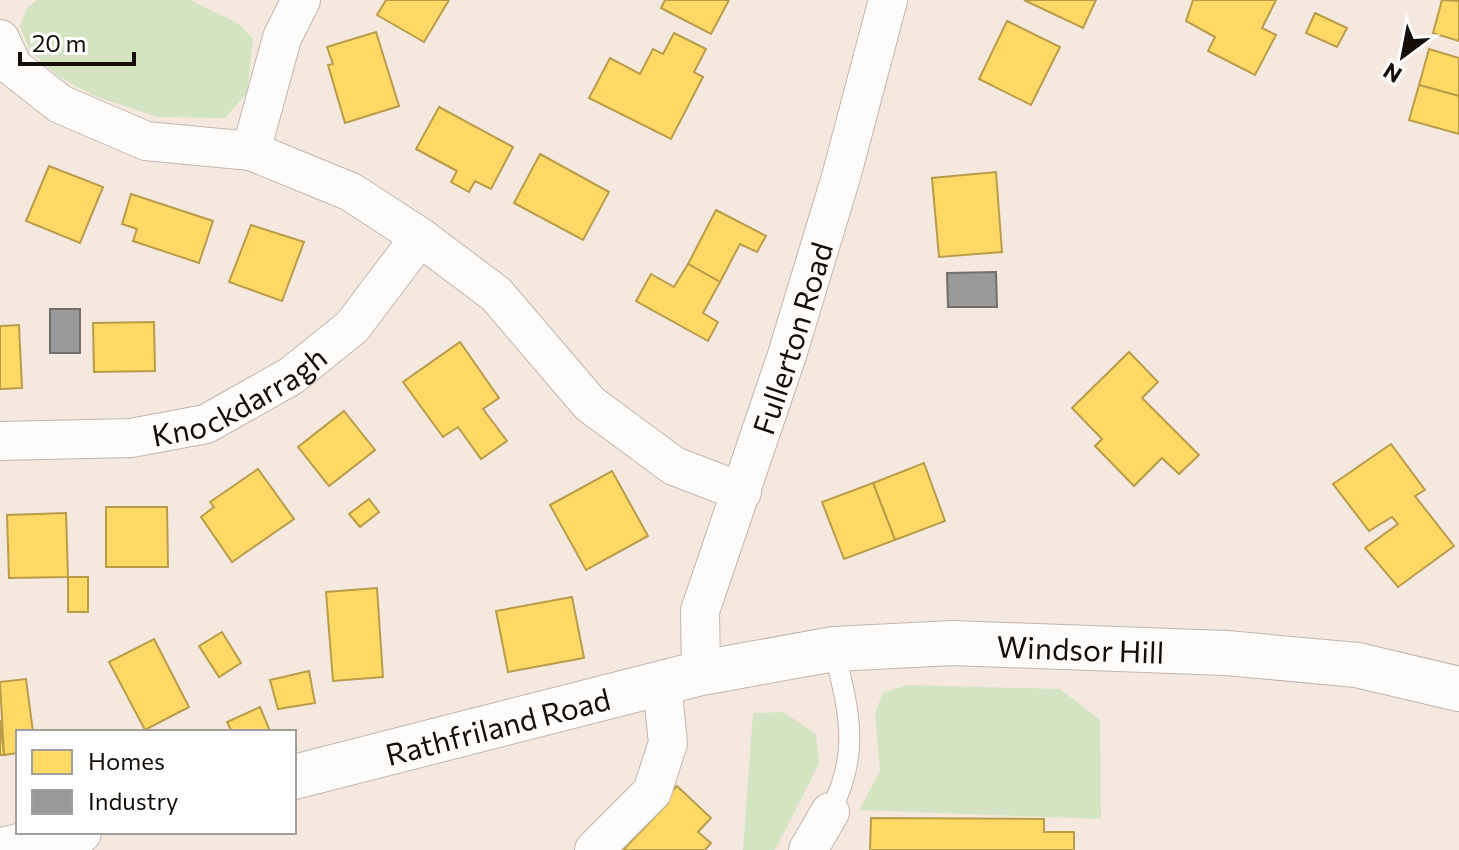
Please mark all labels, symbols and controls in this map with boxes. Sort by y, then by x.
scale bar [20,16,134,66]
north arrow [1363,16,1443,96]
text: 20 m [32,28,86,57]
text: N [1378,58,1406,89]
street label: Fullerton Road [743,237,839,439]
street label: Knockdarragh [148,337,333,452]
street label: Windsor Hill [996,626,1165,669]
street label: Rathfriland Road [381,679,614,771]
legend [16,730,296,834]
text: Homes [88,746,165,775]
text: Industry [88,786,178,815]

